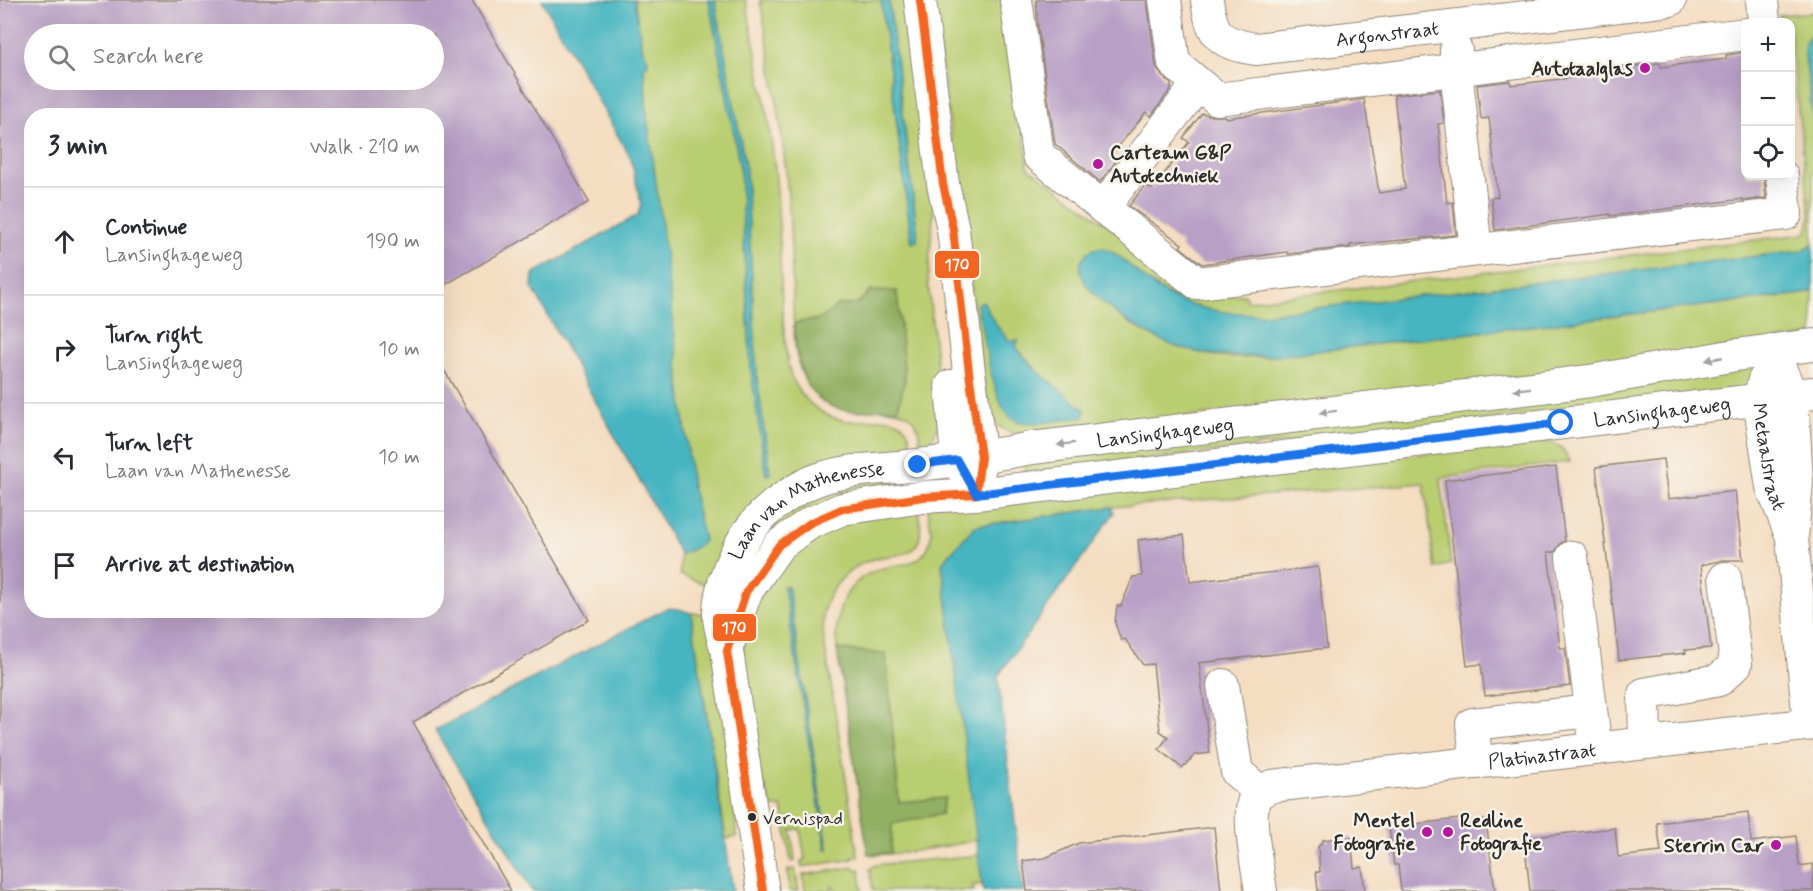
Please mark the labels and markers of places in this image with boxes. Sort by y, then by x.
place label: Autotaalglas [1531,56,1633,83]
marker: Autotaalglas [1638,61,1652,75]
place label: Carteam G&P Autotechniek [1110,140,1232,190]
marker: Carteam G&P Autotechniek [1091,157,1105,171]
place label: Vernispad [763,807,843,831]
place label: Mentel Fotografie [1333,808,1415,860]
place label: Redline Fotografie [1460,808,1542,860]
marker: Vernispad [746,811,758,823]
marker: Mentel Fotografie [1420,825,1434,839]
marker: Redline Fotografie [1441,825,1455,839]
place label: Sterrin Car [1664,833,1765,860]
marker: Sterrin Car [1769,838,1783,852]

